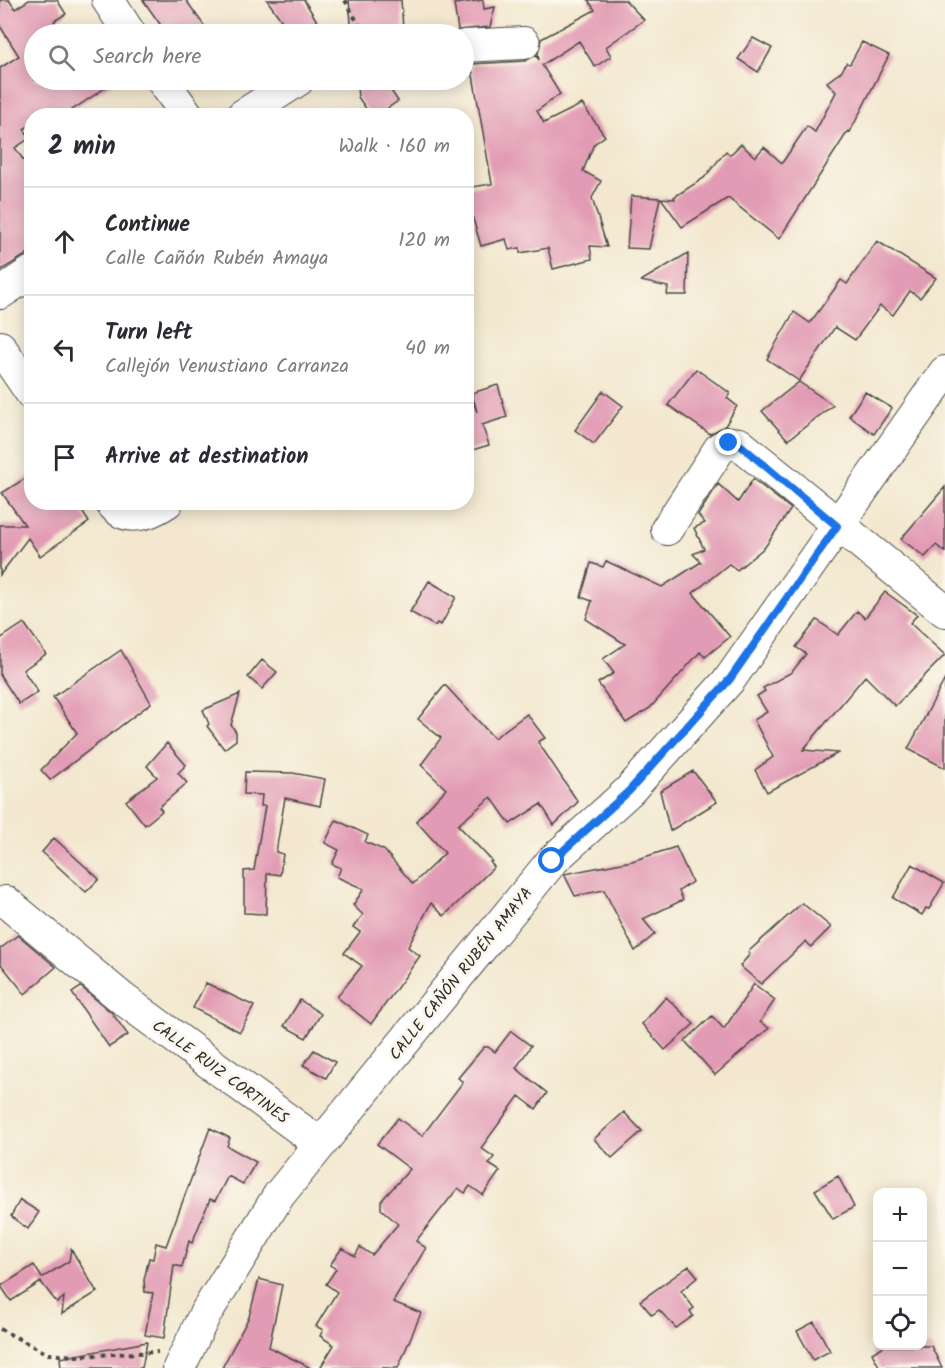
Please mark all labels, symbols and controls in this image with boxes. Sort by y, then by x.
search box [24,24,474,90]
text: Search here [93,40,201,75]
icon: search [45,41,78,74]
text: 2 min [48,126,116,168]
text: Walk · 160 m [339,131,450,163]
text: Continue [105,208,190,243]
icon: ahead [48,225,81,258]
text: 120 m [398,225,450,257]
text: Calle Cañón Rubén Amaya [105,243,328,275]
text: Turn left [105,316,192,351]
icon: left [48,333,81,366]
text: 40 m [405,333,450,365]
text: Callejón Venustiano Carranza [105,351,349,383]
route end [715,429,741,455]
text: Arrive at destination [105,440,308,475]
icon: arrive [48,441,81,474]
route start [538,847,564,873]
street label: CALLE CAÑÓN RUBÉN AMAYA [383,882,539,1066]
street label: CALLE RUIZ CORTINES [147,1014,294,1131]
map controls [873,1188,927,1350]
button: + [873,1188,927,1242]
button: − [873,1242,927,1296]
button: locate [873,1296,927,1350]

